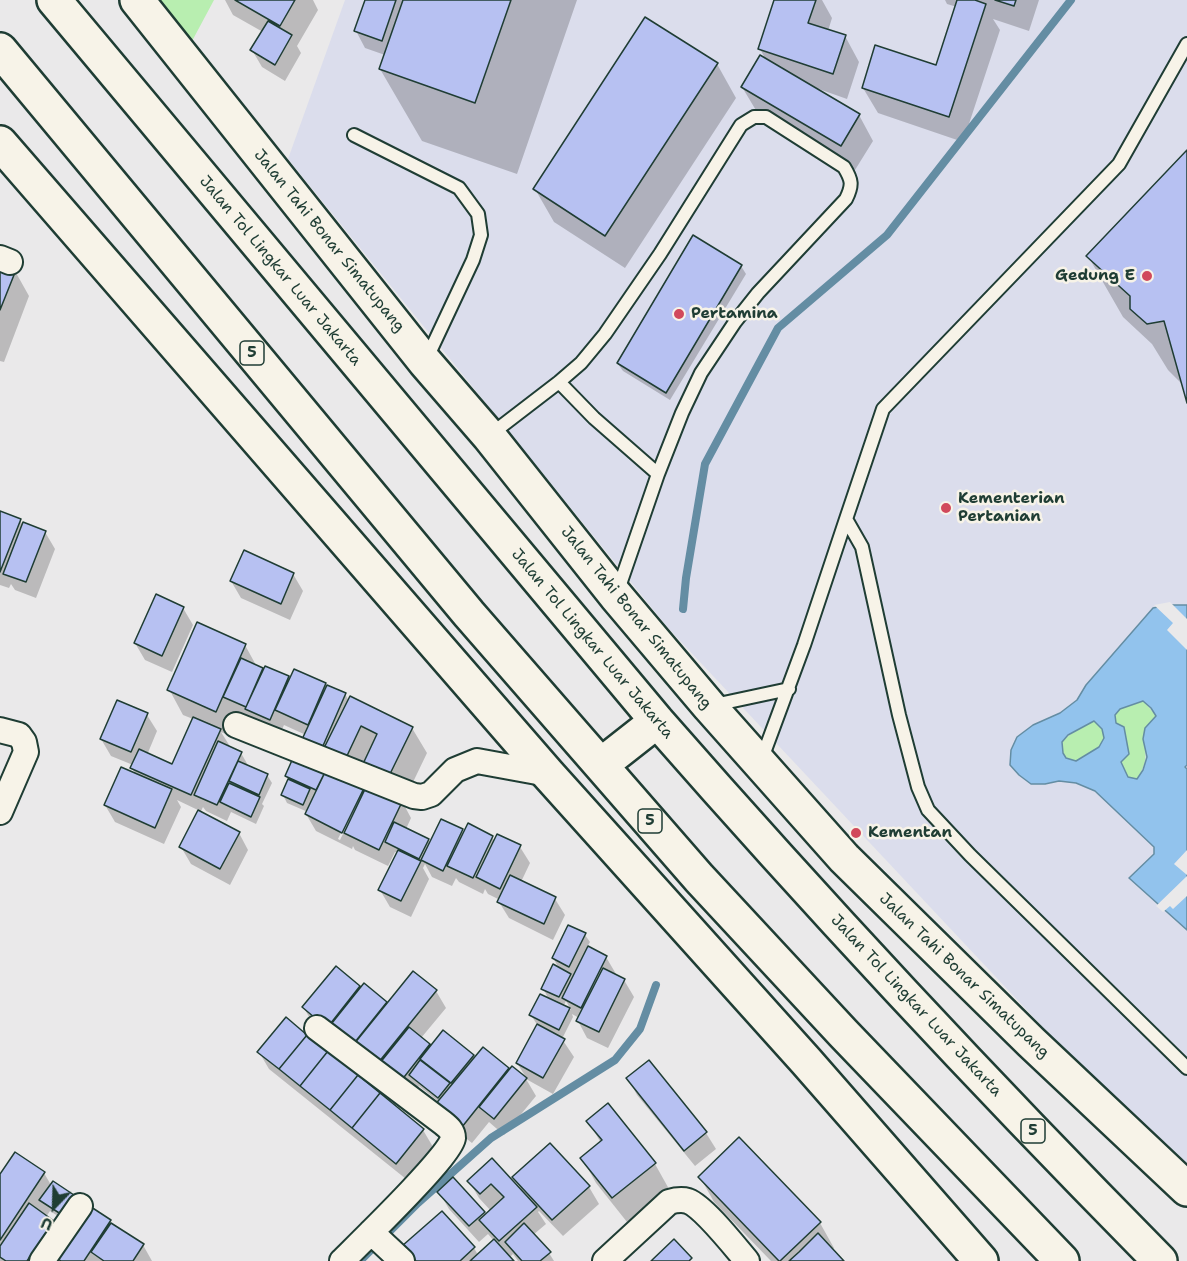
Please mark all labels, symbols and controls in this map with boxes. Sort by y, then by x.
street label: Jalan Tahi Bonar Simatupang [249,146,409,336]
street label: Jalan Tol Lingkar Luar Jakarta [195,172,365,370]
place label: Gedung E [1055,266,1135,286]
marker: Gedung E [1140,269,1154,283]
place label: Pertamina [691,304,778,324]
marker: Pertamina [672,307,686,321]
road number: 5 [240,341,264,365]
place label: Kementerian Pertanian [958,489,1065,527]
marker: Kementerian Pertanian [939,501,953,515]
street label: Jalan Tahi Bonar Simatupang [556,523,716,713]
street label: Jalan Tol Lingkar Luar Jakarta [507,545,677,743]
road number: 5 [638,809,662,833]
place label: Kementan [868,823,952,843]
marker: Kementan [849,826,863,840]
street label: Jalan Tahi Bonar Simatupang [875,889,1053,1063]
street label: Jalan Tol Lingkar Luar Jakarta [826,911,1006,1101]
road number: 5 [1021,1119,1045,1143]
north arrow [24,1177,84,1237]
text: U [38,1212,56,1236]

